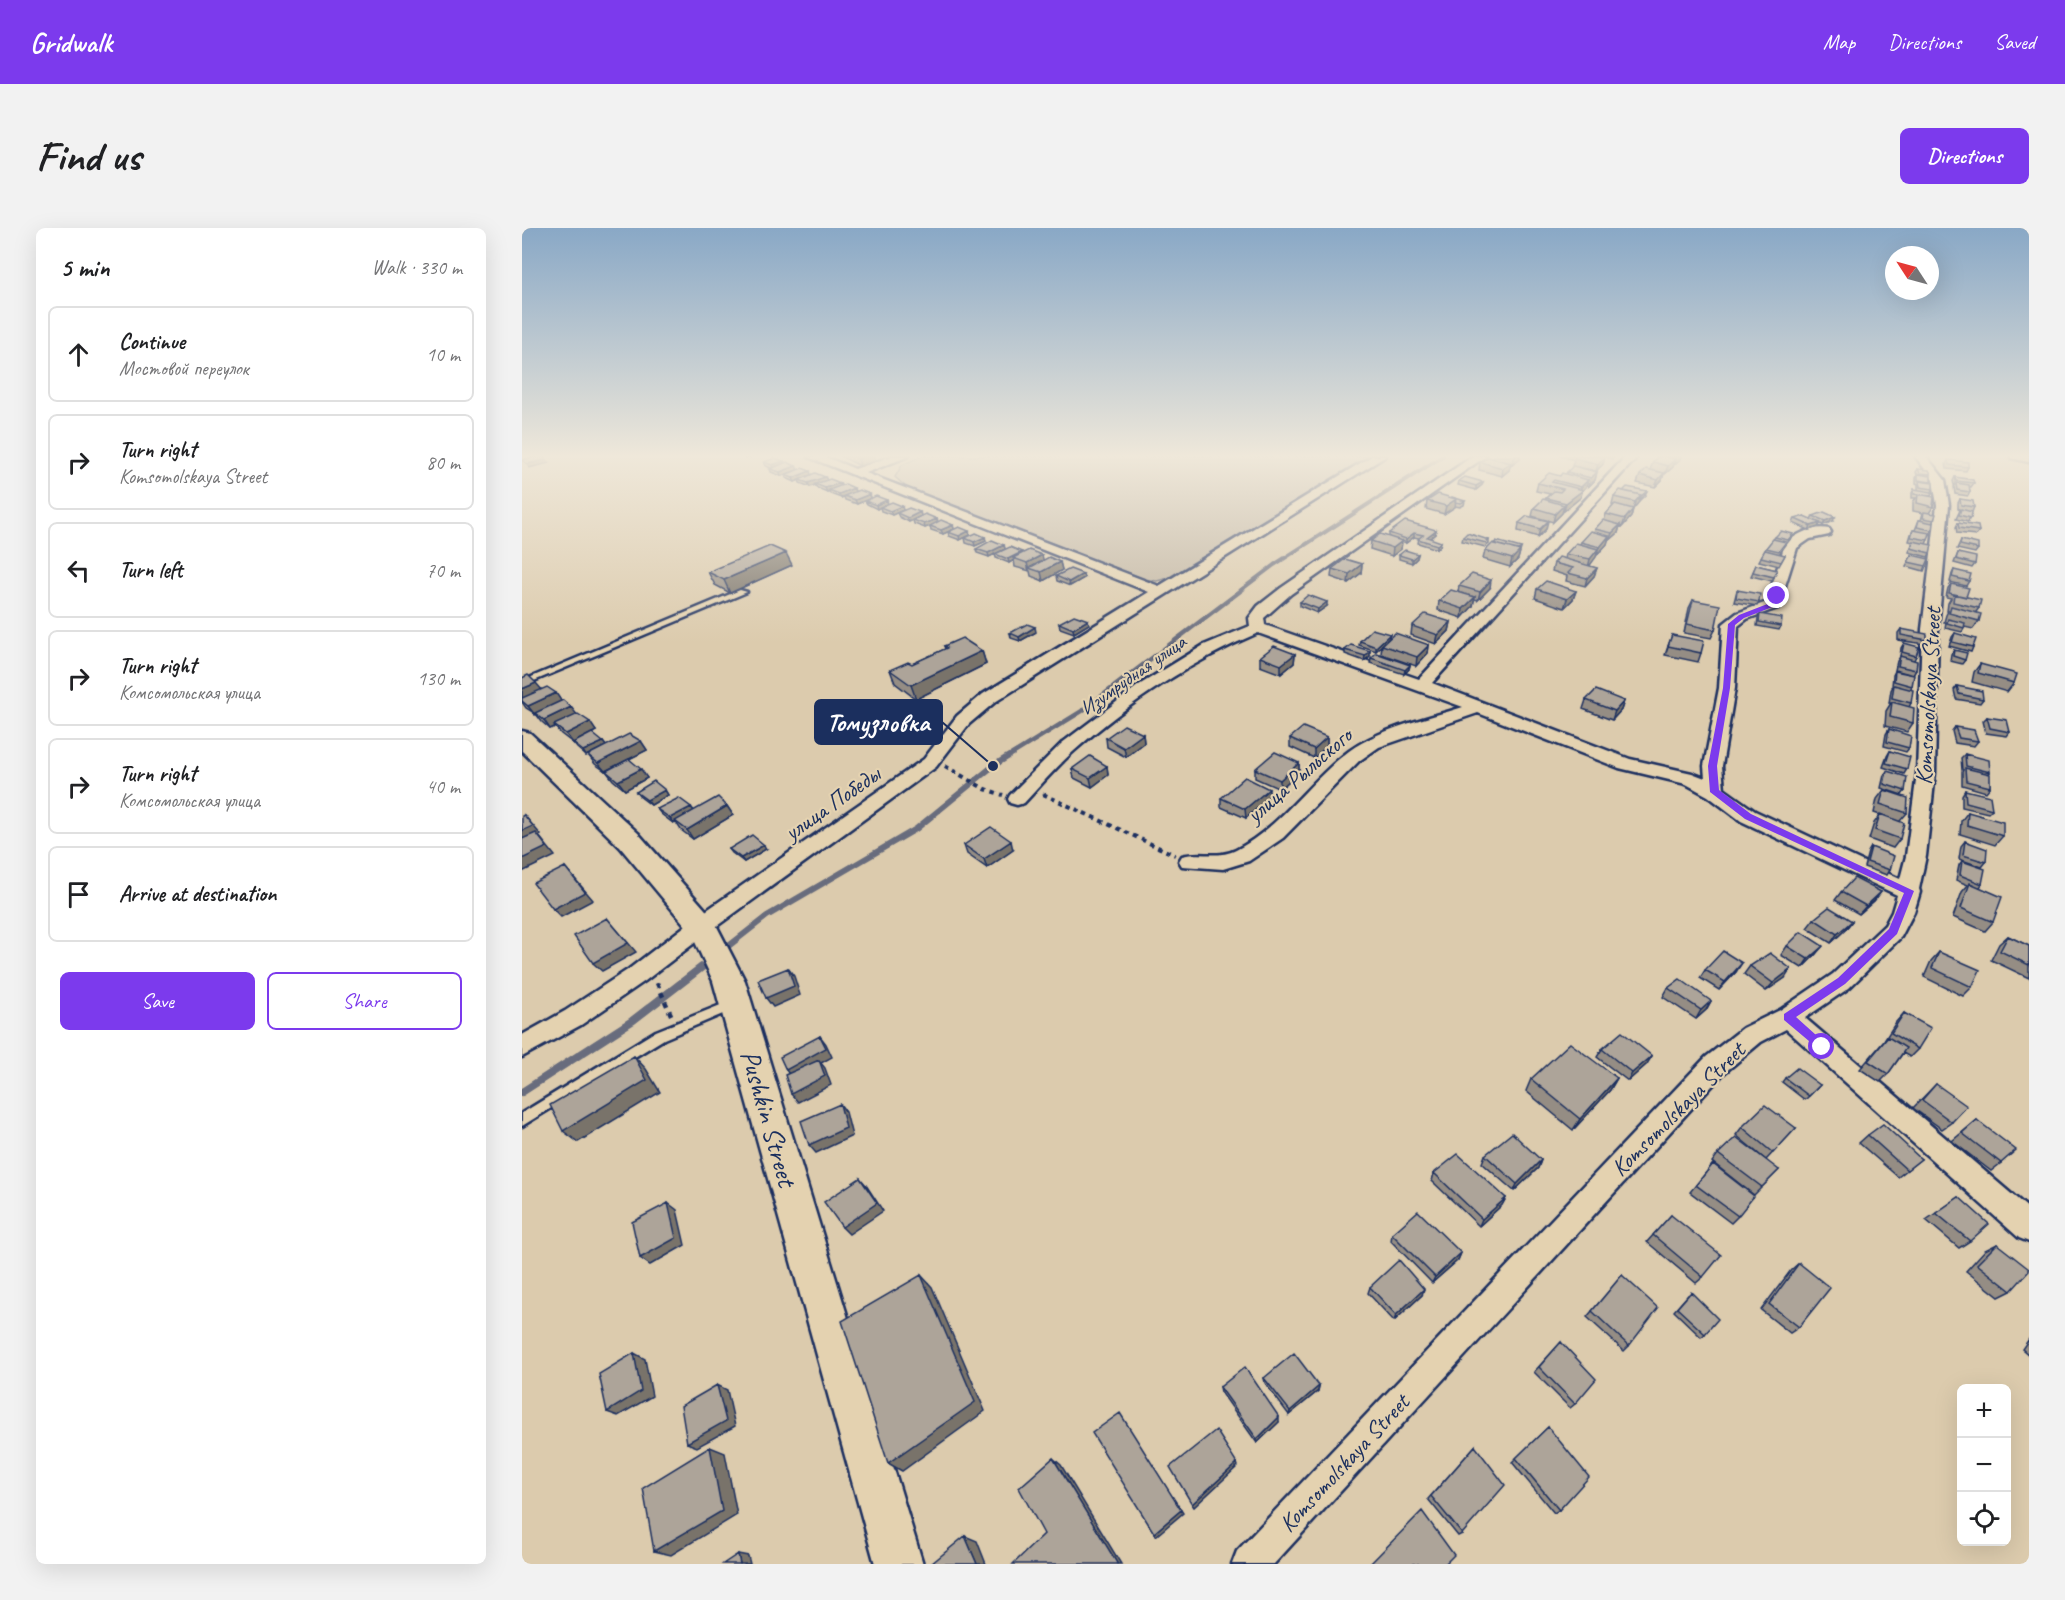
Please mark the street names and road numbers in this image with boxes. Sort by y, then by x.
street label: Komsomolskaya Street [1908,604,1948,785]
street label: Изумрудная улица [1075,629,1192,722]
street label: улица Рыльского [1238,719,1360,831]
street label: улица Победы [776,758,888,848]
street label: Komsomolskaya Street [1605,1034,1753,1182]
street label: Pushkin Street [733,1046,806,1193]
street label: Komsomolskaya Street [1272,1386,1417,1538]

